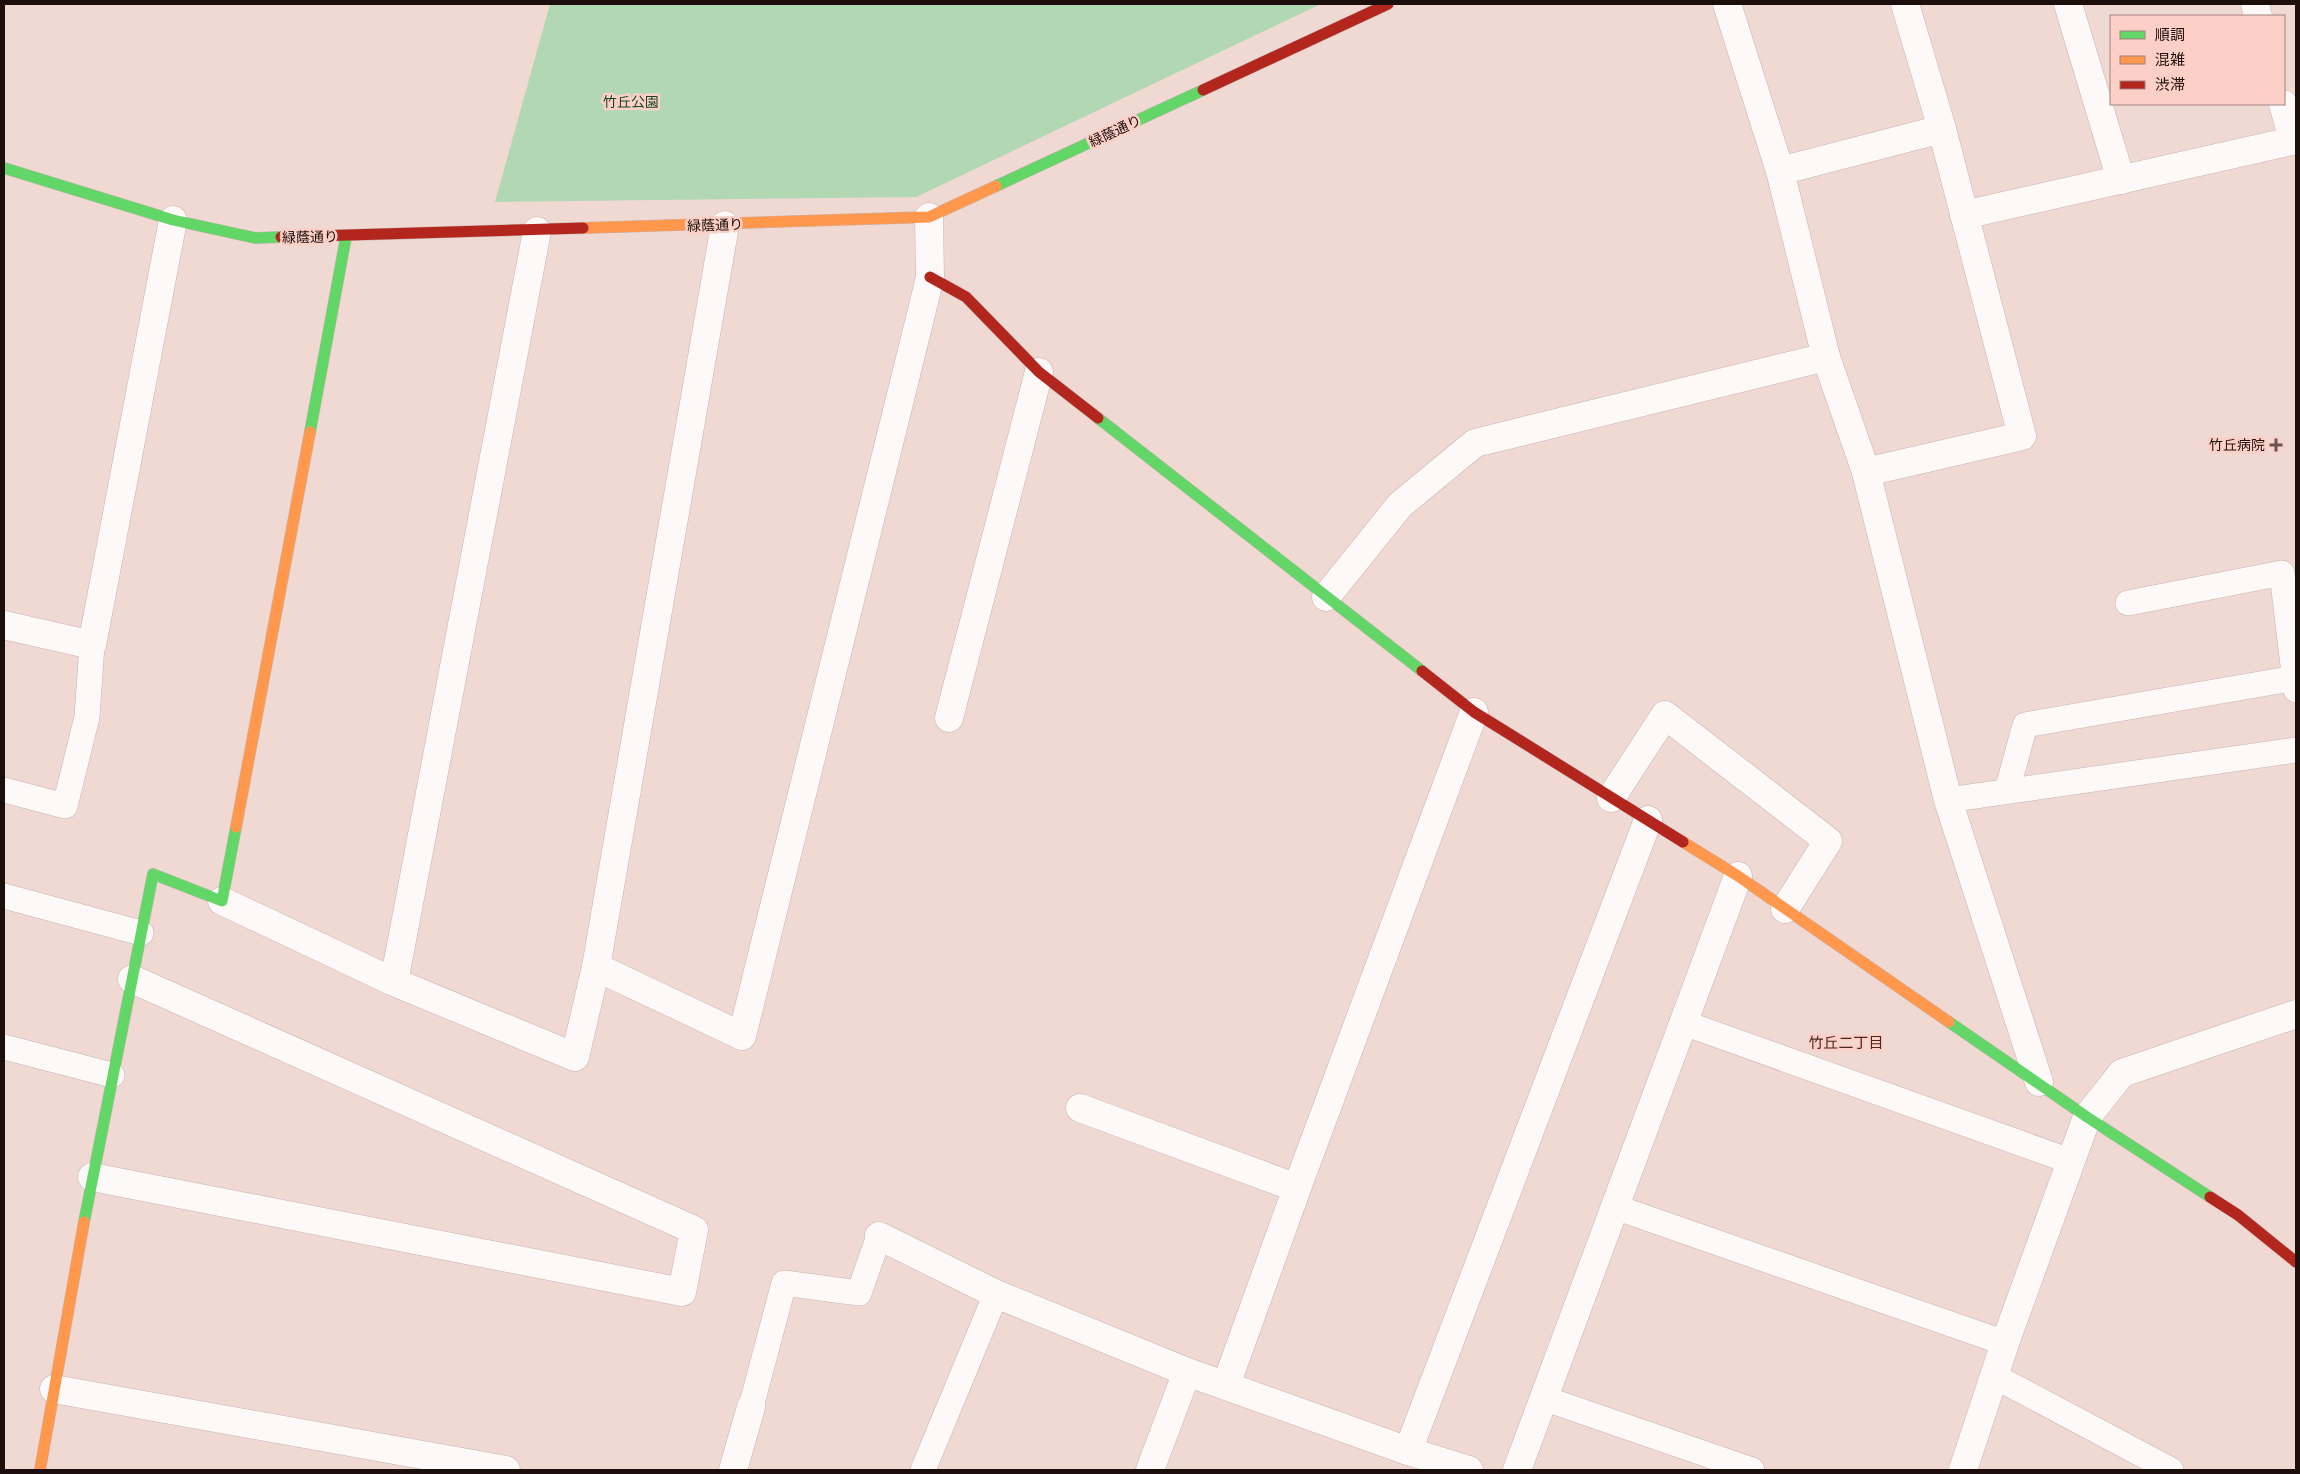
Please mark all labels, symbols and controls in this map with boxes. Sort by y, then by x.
legend [2110,15,2285,105]
text: 順調 [2155,24,2185,46]
text: 混雑 [2155,49,2185,71]
text: 渋滞 [2155,74,2185,96]
park label: 竹丘公園 [603,92,659,112]
street label: 緑蔭通り [1085,110,1145,152]
street label: 緑蔭通り [687,214,743,236]
street label: 緑蔭通り [282,227,338,247]
place label: 竹丘病院 [2209,435,2265,455]
marker: 竹丘病院 [2269,438,2283,452]
district label: 竹丘二丁目 [1808,1032,1884,1054]

